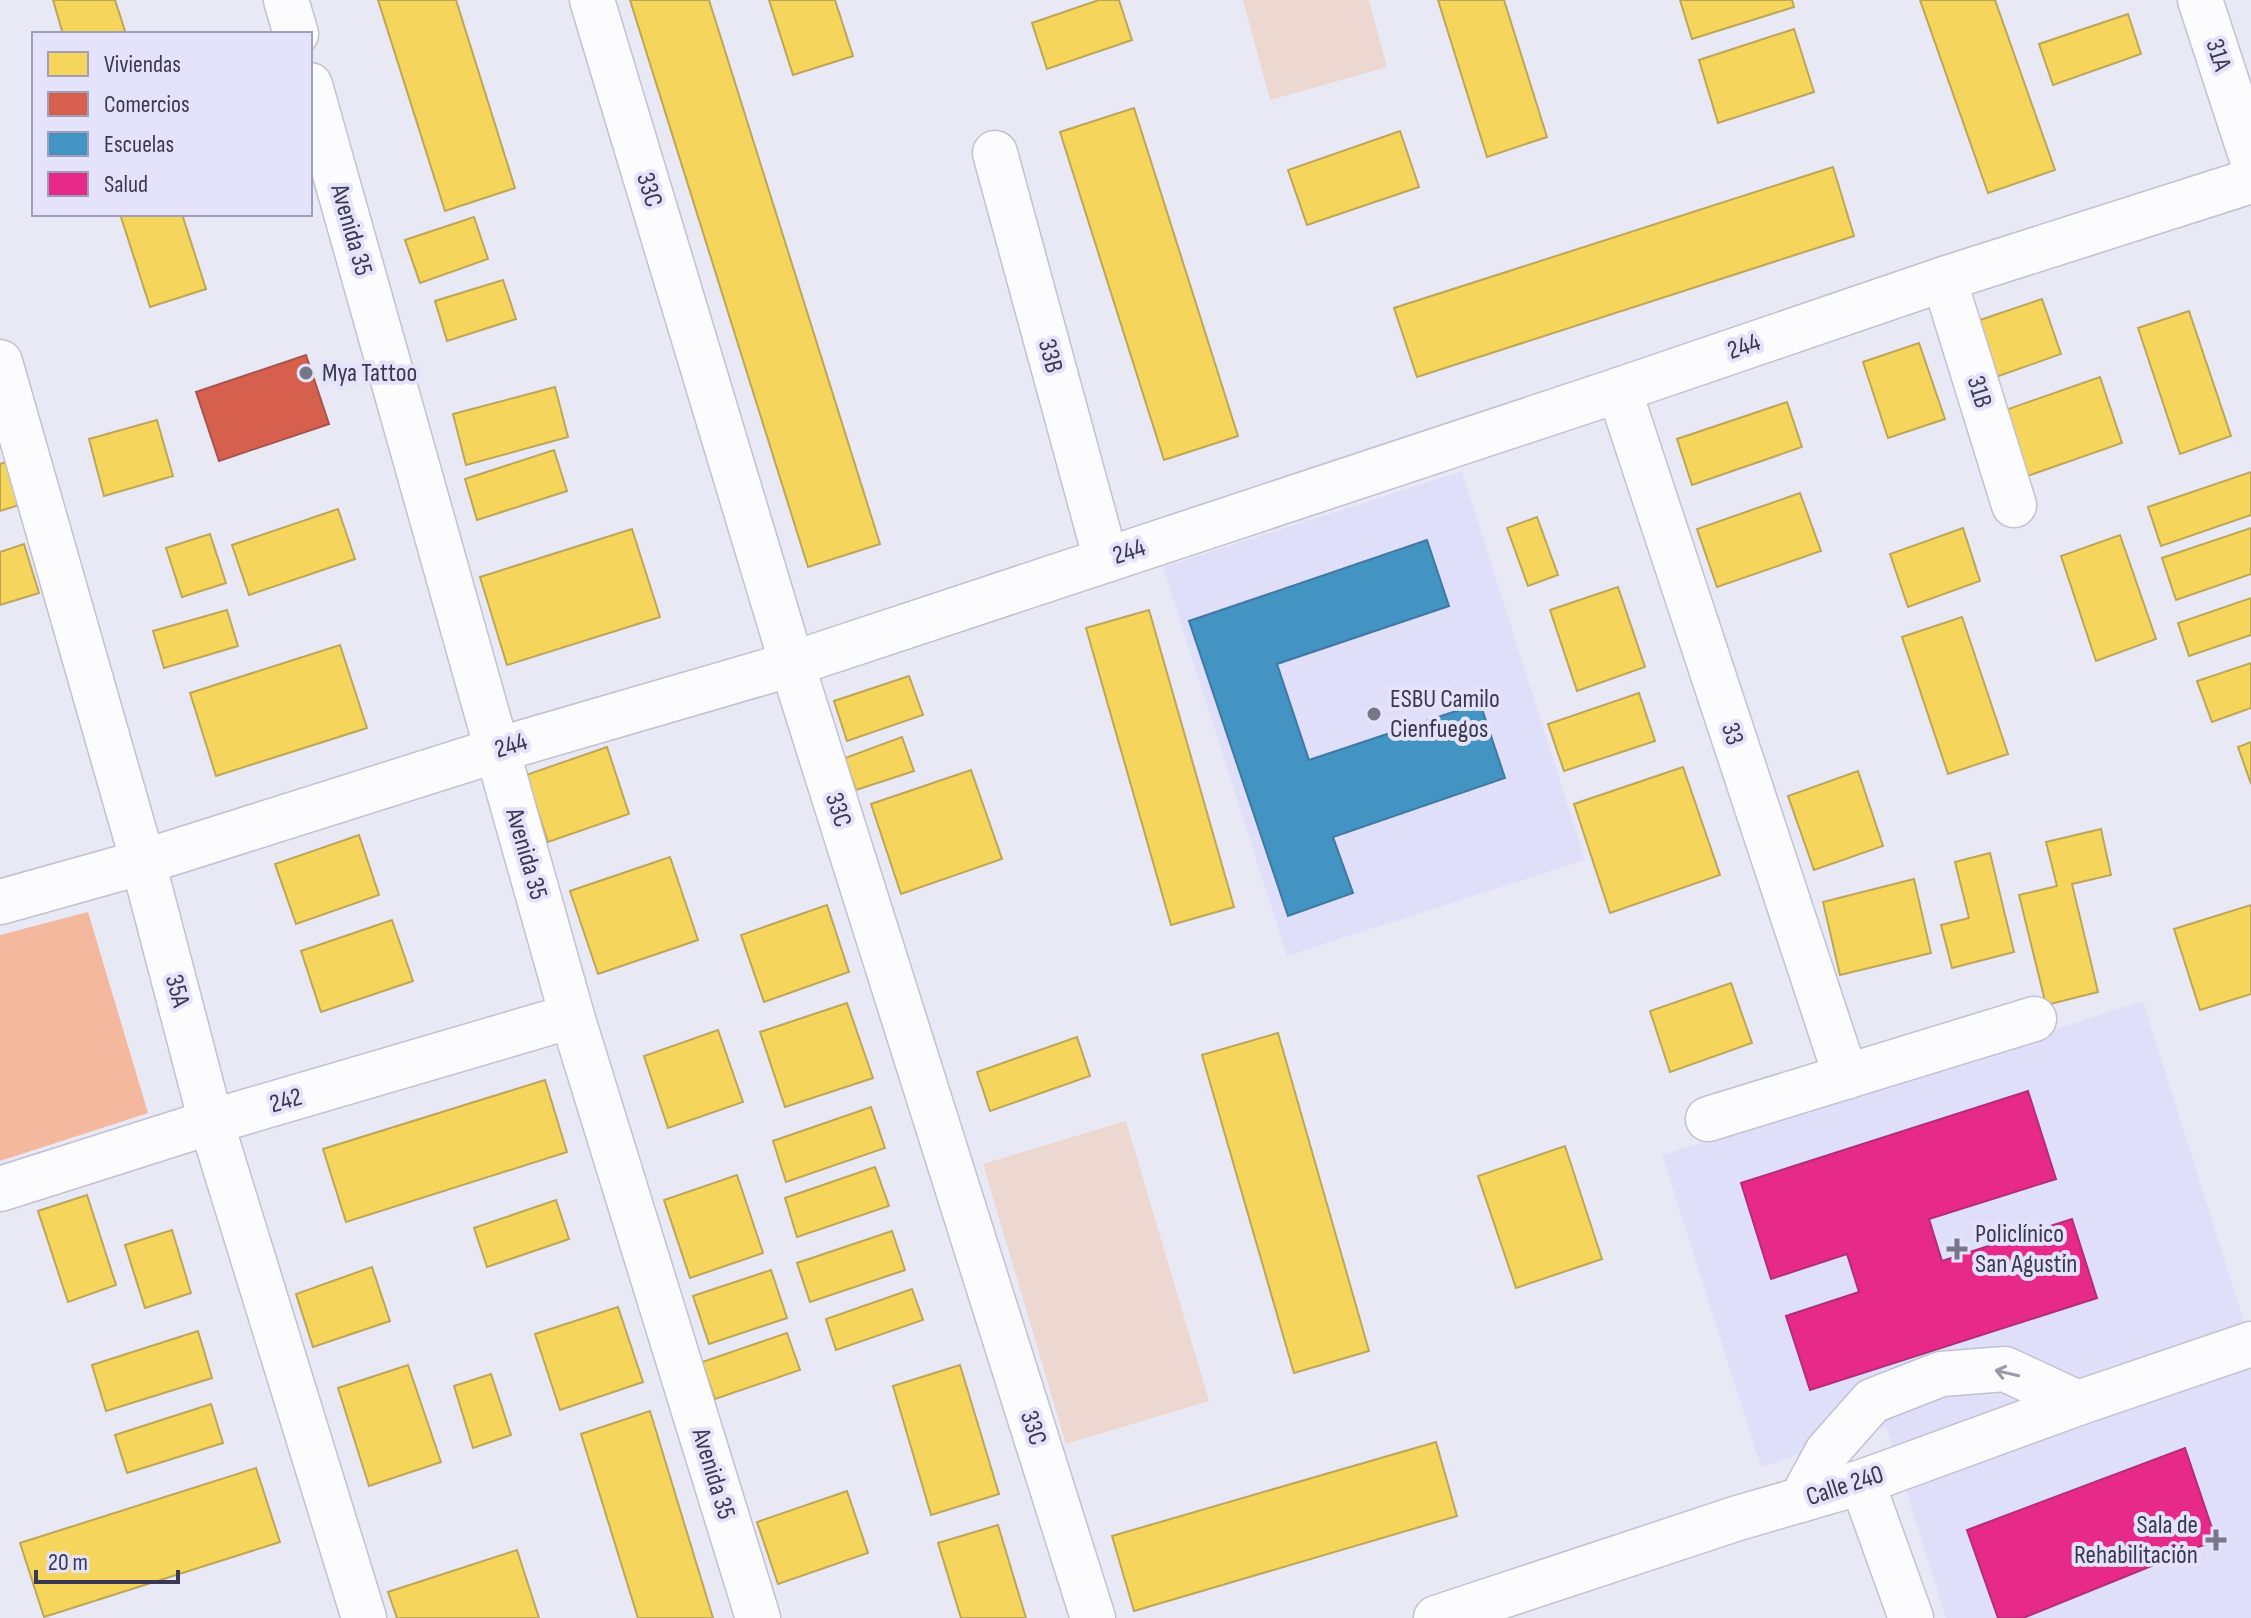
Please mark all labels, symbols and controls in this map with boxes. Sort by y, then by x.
legend [32,32,312,216]
street label: 31A [2198,35,2238,76]
text: Viviendas [104,50,181,79]
text: Comercios [104,90,190,119]
text: Escuelas [104,130,174,159]
street label: 33C [629,169,669,211]
text: Salud [104,170,148,199]
street label: Avenida 35 [323,180,379,279]
street label: 244 [1724,327,1764,367]
street label: 33B [1031,336,1069,376]
place label: Mya Tattoo [322,358,417,389]
marker: Mya Tattoo [297,364,315,382]
street label: 31B [1960,372,1998,412]
street label: 244 [1109,532,1149,572]
place label: ESBU Camilo Cienfuegos [1390,684,1500,745]
marker: ESBU Camilo Cienfuegos [1365,705,1383,723]
street label: 33 [1714,719,1750,749]
street label: 244 [491,726,531,766]
street label: 33C [818,789,858,831]
street label: Avenida 35 [498,804,554,903]
street label: 35A [158,971,196,1012]
street label: 242 [266,1082,306,1120]
place label: Policlínico San Agustín [1975,1219,2077,1280]
marker: Policlínico San Agustín [1946,1238,1968,1260]
one-way arrow [1995,1365,2020,1380]
street label: 33C [1013,1407,1053,1449]
street label: Avenida 35 [684,1424,741,1523]
street label: Calle 240 [1802,1459,1888,1513]
place label: Sala de Rehabilitación [2074,1510,2198,1571]
marker: Sala de Rehabilitación [2205,1529,2227,1551]
scale bar [36,1534,178,1584]
text: 20 m [48,1548,88,1577]

